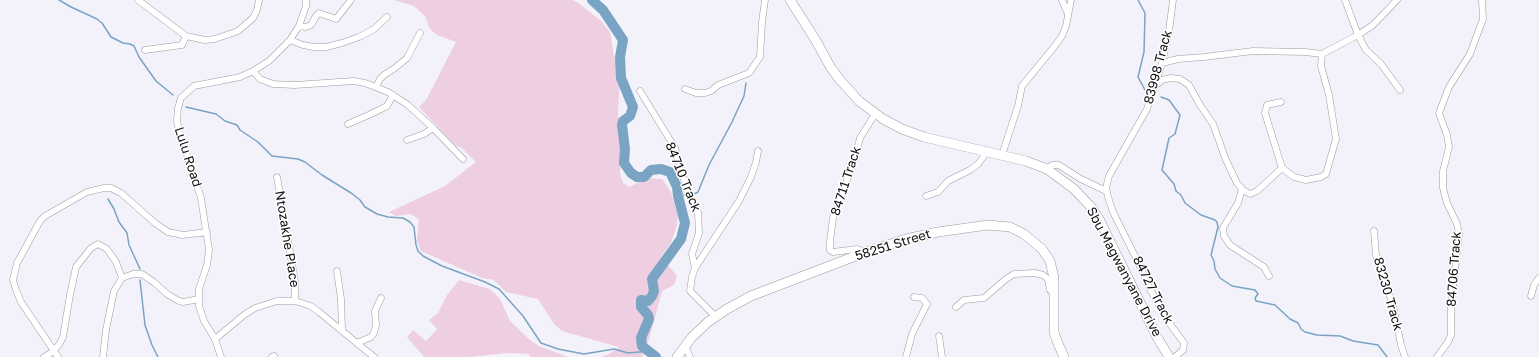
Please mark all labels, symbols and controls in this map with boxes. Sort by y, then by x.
street label: 83998 Track [1141,28,1175,106]
street label: Lulu Road [171,125,205,189]
street label: 84710 Track [662,140,704,214]
street label: 84711 Track [827,144,865,218]
street label: Ntozakhe Place [272,190,302,288]
street label: Sbu Magwanyane Drive [1083,205,1165,339]
street label: 58251 Street [853,226,933,264]
street label: 84706 Track [1444,231,1464,307]
street label: 84727 Track [1129,253,1177,327]
street label: 83230 Track [1370,256,1406,332]

